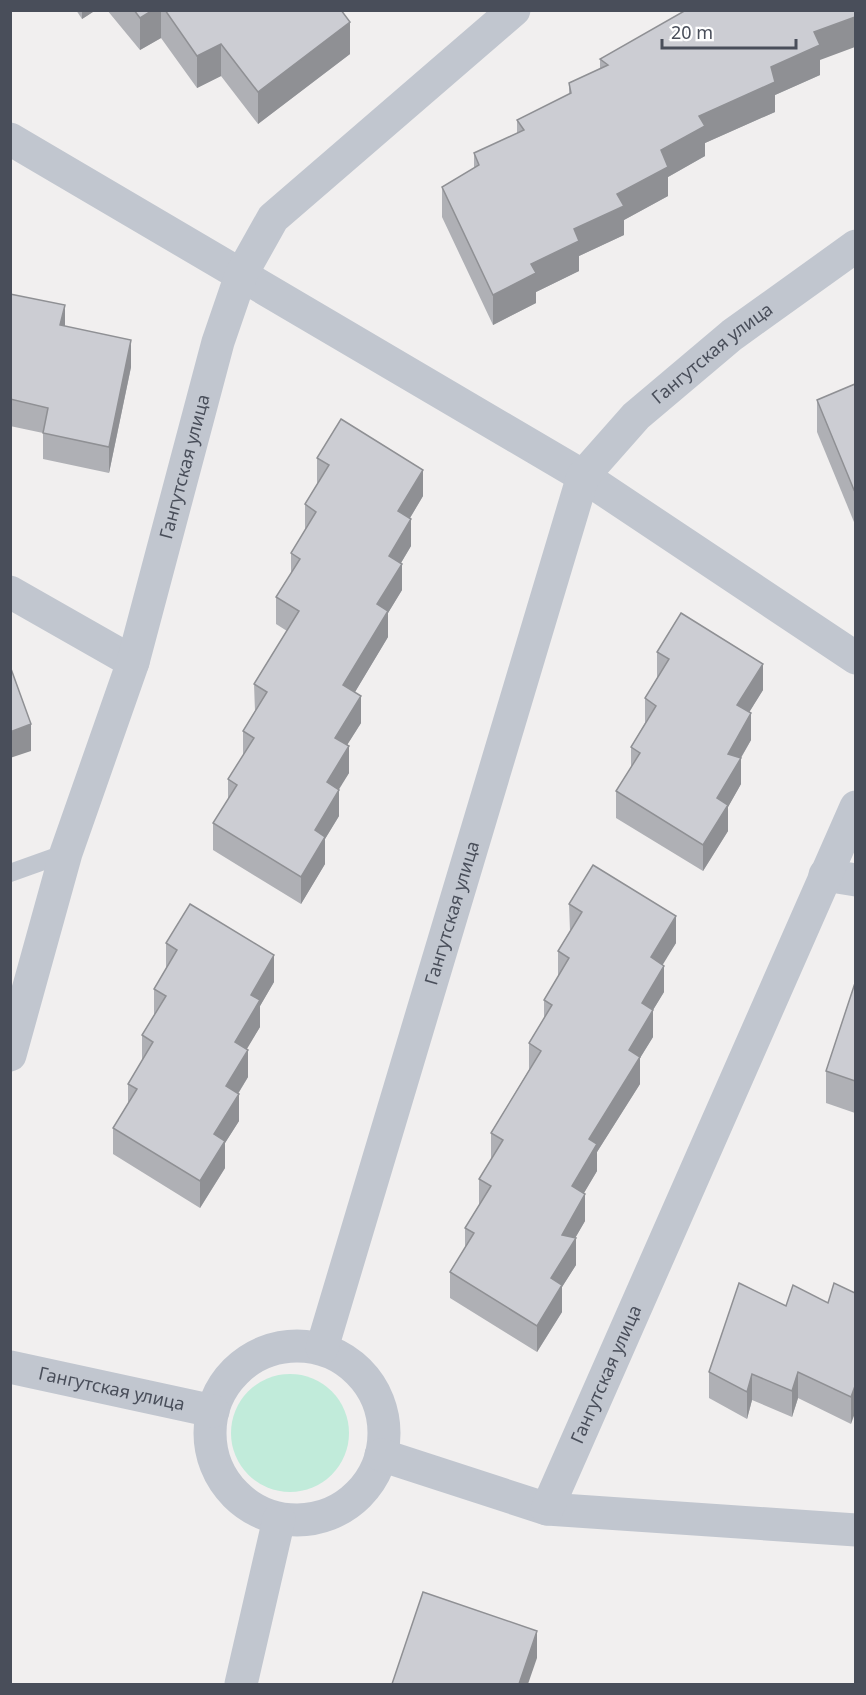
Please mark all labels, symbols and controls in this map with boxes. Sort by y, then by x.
scale bar [662,12,796,50]
text: 20 m [671,20,713,44]
street label: Гангутская улица [646,297,777,409]
street label: Гангутская улица [153,391,215,542]
street label: Гангутская улица [418,838,484,988]
street label: Гангутская улица [564,1301,646,1447]
street label: Гангутская улица [36,1361,187,1416]

